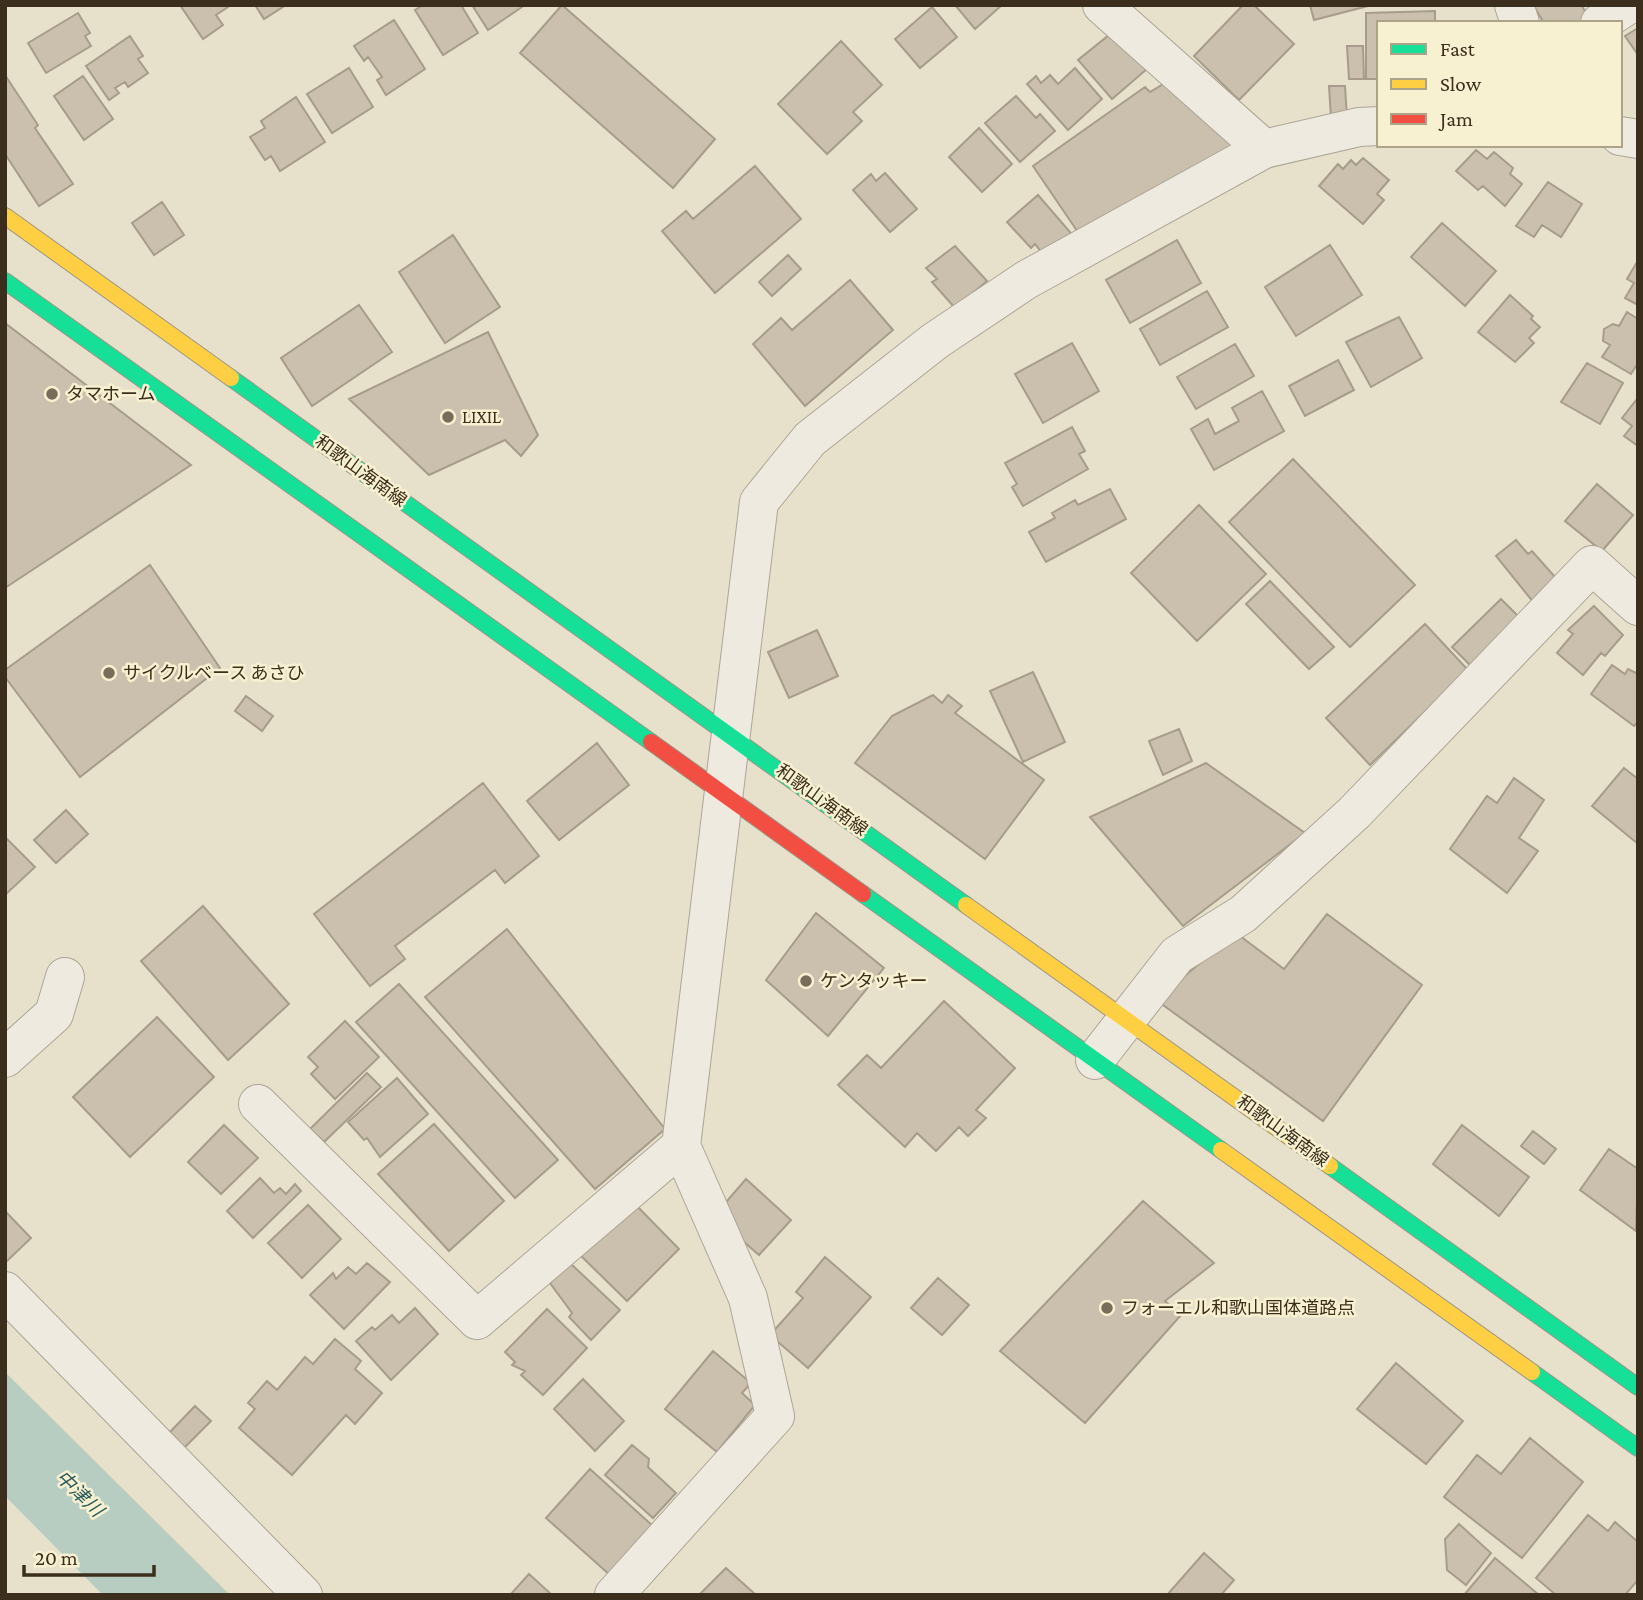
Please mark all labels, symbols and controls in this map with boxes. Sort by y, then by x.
legend [1377,21,1622,147]
text: Fast [1440,37,1476,61]
text: Slow [1440,72,1482,96]
text: Jam [1438,107,1473,131]
place label: タマホーム [66,384,155,404]
marker: タマホーム [44,386,60,402]
place label: LIXIL [462,407,501,427]
marker: LIXIL [440,409,456,425]
street label: 和歌山海南線 [311,431,411,511]
place label: サイクルベース あさひ [123,663,305,683]
marker: サイクルベース あさひ [101,665,117,681]
street label: 和歌山海南線 [772,760,872,840]
place label: ケンタッキー [820,971,927,991]
marker: ケンタッキー [798,973,814,989]
street label: 和歌山海南線 [1233,1091,1333,1171]
place label: フォーエル和歌山国体道路点 [1121,1298,1355,1318]
marker: フォーエル和歌山国体道路点 [1099,1300,1115,1316]
water label: 中津川 [52,1466,109,1522]
scale bar [24,1534,154,1578]
text: 20 m [35,1546,78,1570]

